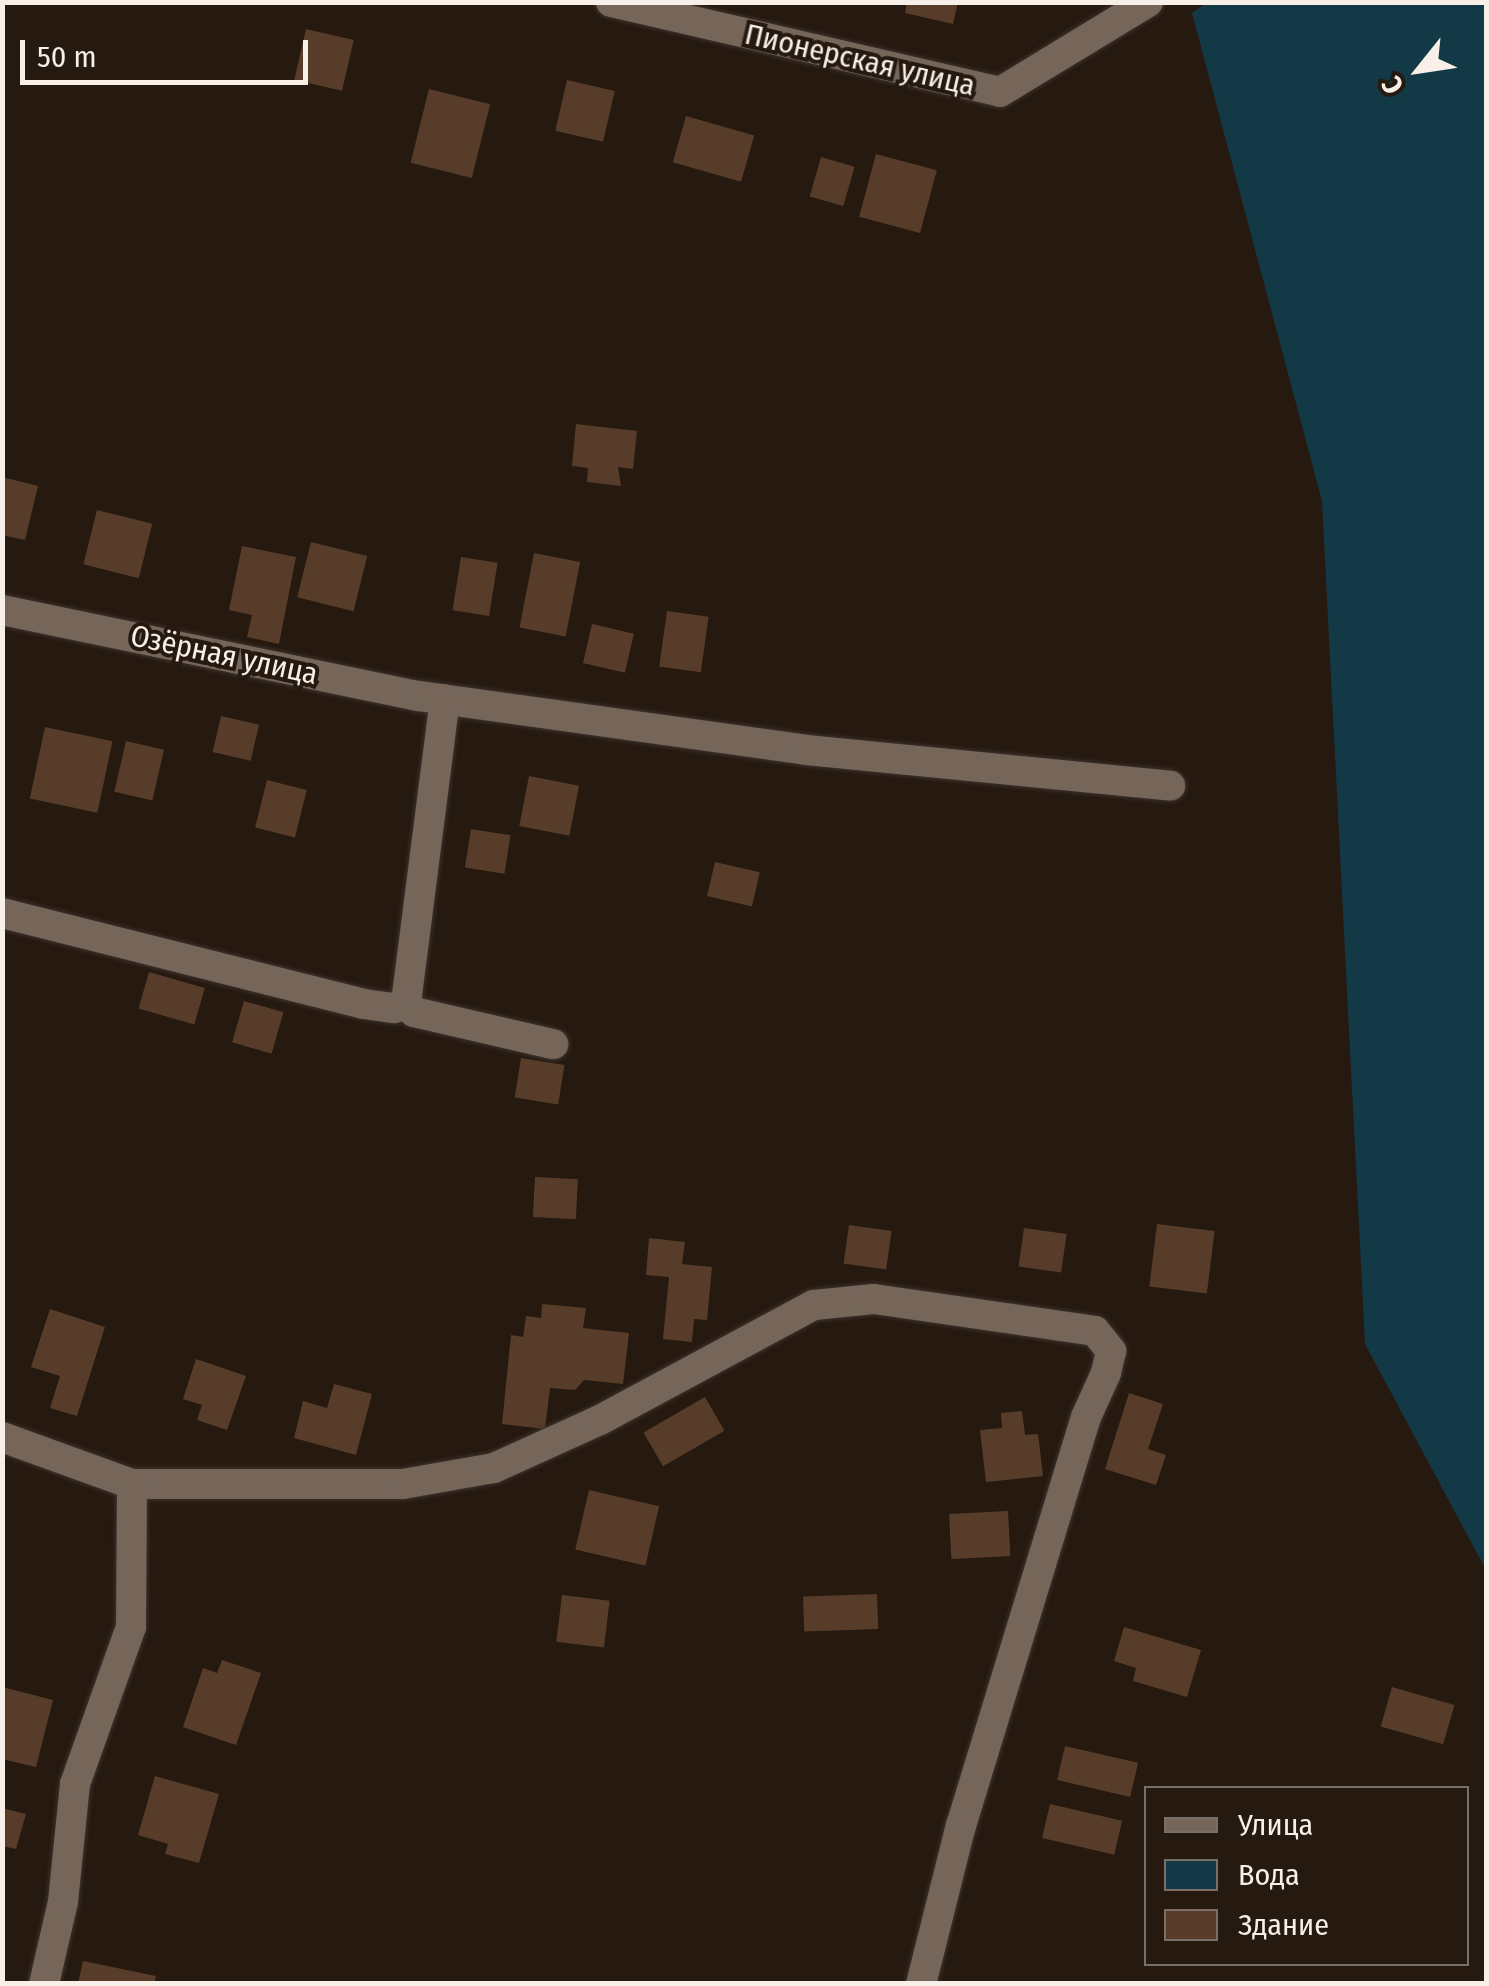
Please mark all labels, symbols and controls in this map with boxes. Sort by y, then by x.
street label: Пионерская улица [741,16,979,104]
scale bar [25,20,312,82]
north arrow [1369,20,1469,120]
text: 50 m [37,39,97,75]
text: С [1375,71,1411,100]
street label: Озёрная улица [127,618,321,692]
legend [1144,1786,1469,1966]
text: Улица [1238,1807,1313,1843]
text: Вода [1238,1857,1300,1893]
text: Здание [1238,1907,1329,1943]

